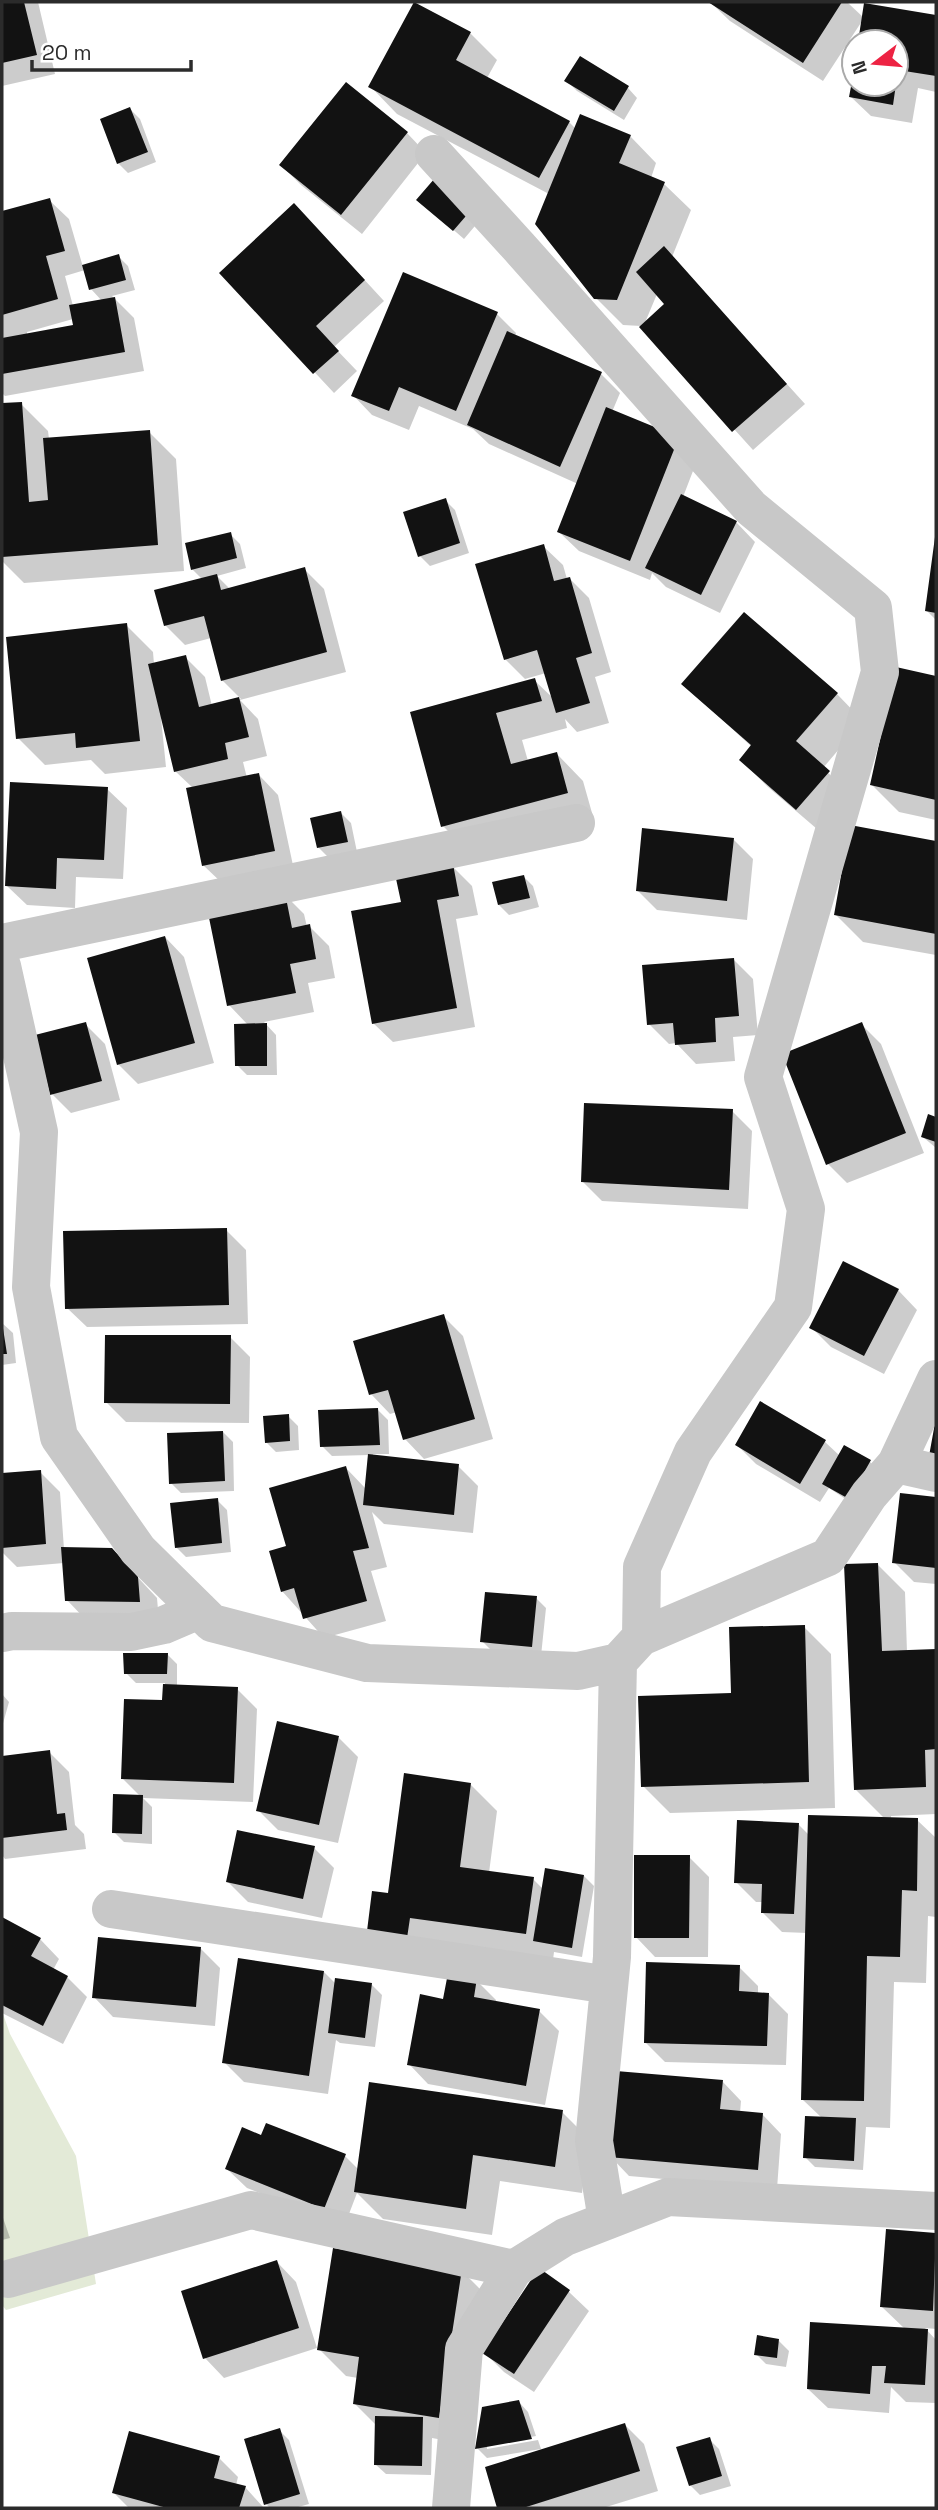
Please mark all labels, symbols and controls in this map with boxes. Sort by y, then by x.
scale bar [32,28,191,72]
north arrow [840,28,910,98]
text: 20 m [42,39,92,66]
text: N [845,58,873,77]

